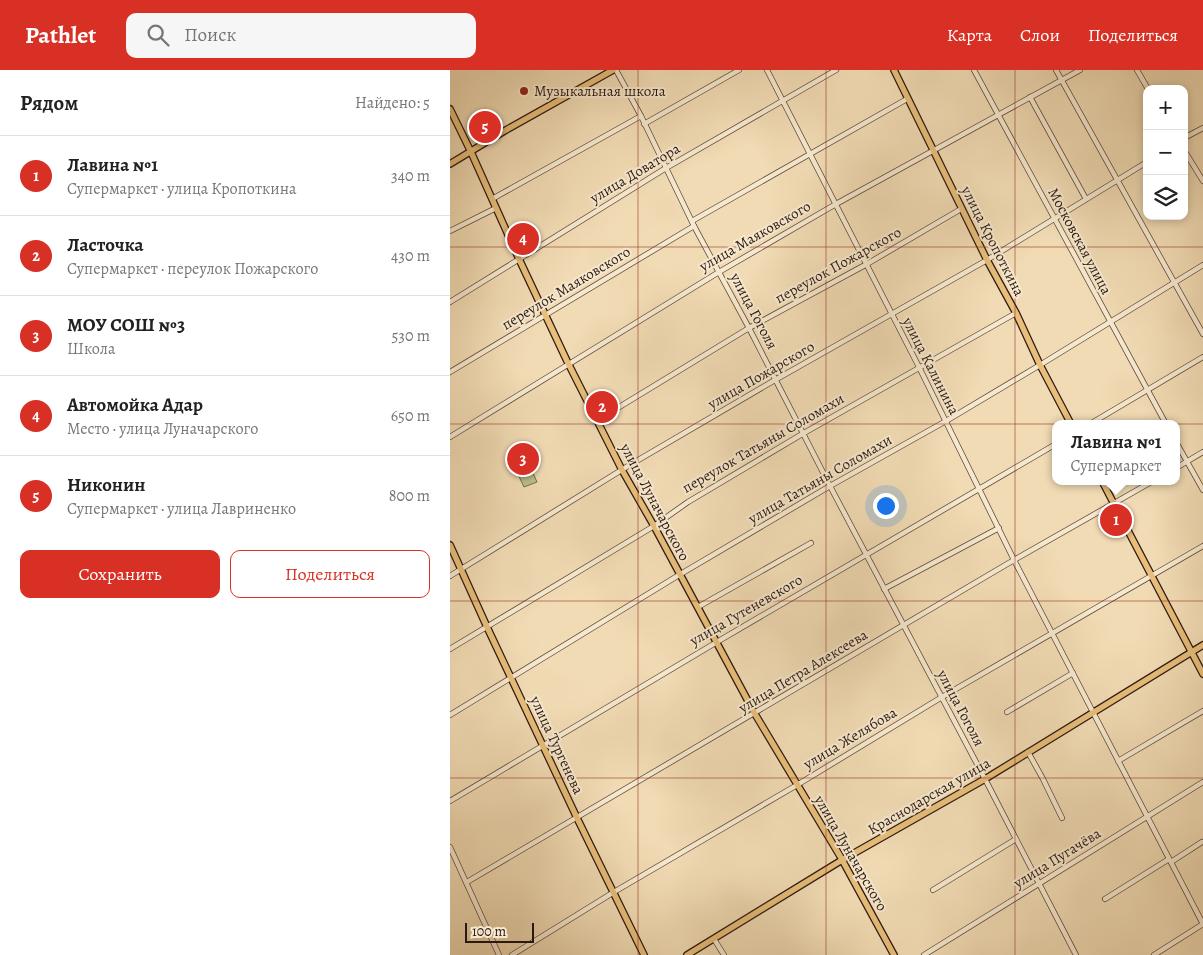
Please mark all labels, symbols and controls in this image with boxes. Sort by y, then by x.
search box [126,13,476,58]
text: Pathlet [25,19,96,51]
icon: search [144,21,172,49]
text: Поиск [184,22,236,48]
text: Карта [947,23,992,47]
text: Слои [1020,23,1060,47]
text: Поделиться [1088,23,1178,47]
place label: Музыкальная школа [534,81,666,101]
marker: Музыкальная школа [518,85,530,97]
map controls [1143,85,1188,220]
button: + [1143,85,1188,130]
text: Рядом [20,89,78,117]
text: Найдено: 5 [355,92,430,114]
pin: 5 [469,108,501,146]
button: − [1143,130,1188,175]
street label: улица Доватора [585,138,684,208]
text: Лавина №1 [67,152,158,178]
text: 1 [33,165,39,187]
text: 340 m [391,165,430,187]
button: layers [1143,175,1188,220]
text: Супермаркет · улица Кропоткина [67,178,296,200]
street label: улица Кропоткина [956,182,1029,300]
street label: Московская улица [1043,184,1117,298]
street label: улица Маяковского [695,196,814,277]
pin: 4 [507,220,539,258]
street label: переулок Пожарского [771,222,905,308]
text: Ласточка [67,232,143,258]
street label: переулок Маяковского [498,242,634,334]
text: 2 [32,245,40,267]
text: 430 m [391,245,430,267]
text: Супермаркет · переулок Пожарского [67,258,318,280]
street label: улица Гоголя [725,268,782,353]
text: МОУ СОШ №3 [67,312,185,338]
street label: улица Калинина [897,313,964,418]
text: 3 [33,325,39,347]
text: 530 m [391,325,430,347]
street label: улица Пожарского [703,336,818,414]
text: Школа [67,338,115,360]
pin: 2 [586,388,618,426]
street label: переулок Татьяны Соломахи [678,388,848,498]
text: Автомойка Адар [67,392,203,418]
text: 4 [32,405,40,427]
text: 650 m [391,405,430,427]
text: Место · улица Луначарского [67,418,258,440]
popup [1052,420,1180,485]
text: Лавина №1 [1071,429,1161,455]
street label: улица Татьяны Соломахи [744,430,896,529]
street label: улица Луначарского [615,439,694,564]
pin: 3 [507,440,539,478]
text: Супермаркет [1071,455,1161,477]
text: Никонин [67,472,146,498]
text: 5 [33,485,39,507]
text: 800 m [389,485,430,507]
your location [873,493,899,519]
text: Супермаркет · улица Лавриненко [67,498,296,520]
pin: 1 [1100,501,1132,539]
button: Сохранить [20,550,220,598]
button: Поделиться [230,550,430,598]
street label: улица Гутеневского [685,570,806,651]
street label: улица Петра Алексеева [734,624,871,718]
street label: улица Гоголя [932,665,989,750]
street label: улица Тургенева [525,692,589,797]
street label: улица Желябова [799,702,900,774]
street label: Краснодарская улица [864,753,994,839]
street label: улица Луначарского [809,791,892,914]
street label: улица Пугачёва [1009,823,1105,893]
scale bar [465,920,534,943]
text: 100 m [472,922,506,941]

